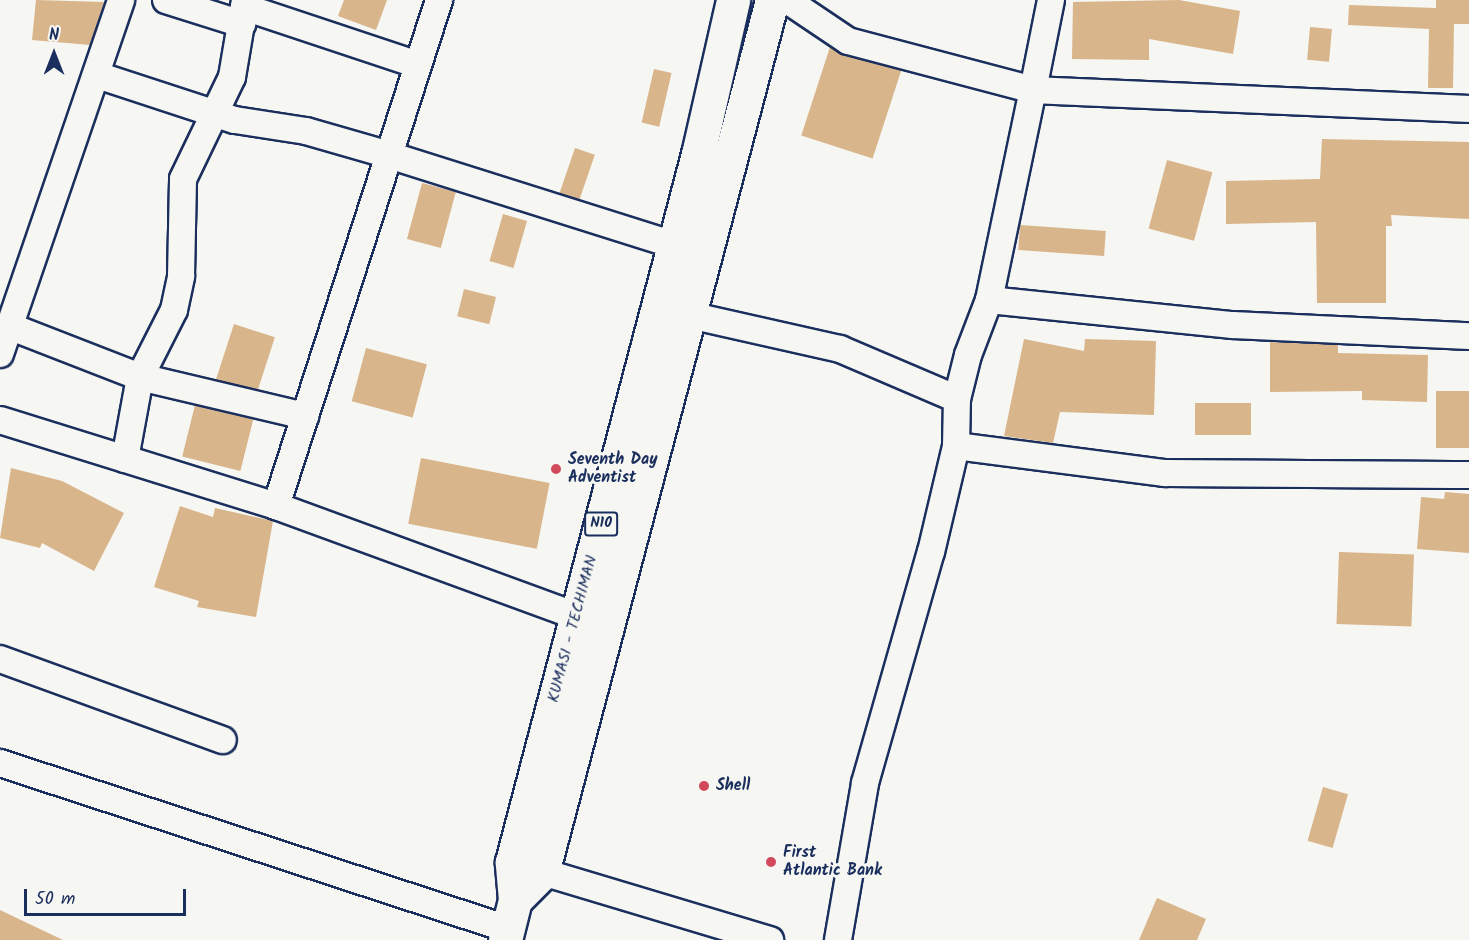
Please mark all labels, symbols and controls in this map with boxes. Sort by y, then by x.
text: N [49,23,59,48]
north arrow [24,24,84,84]
place label: Seventh Day Adventist [568,450,658,488]
marker: Seventh Day Adventist [549,462,563,476]
road number: N10 [583,512,619,536]
street label: KUMASI - TECHIMAN [544,553,602,705]
place label: Shell [716,776,750,796]
marker: Shell [697,779,711,793]
place label: First Atlantic Bank [783,843,882,881]
marker: First Atlantic Bank [764,855,778,869]
scale bar [27,877,189,915]
text: 50 m [35,885,75,914]

